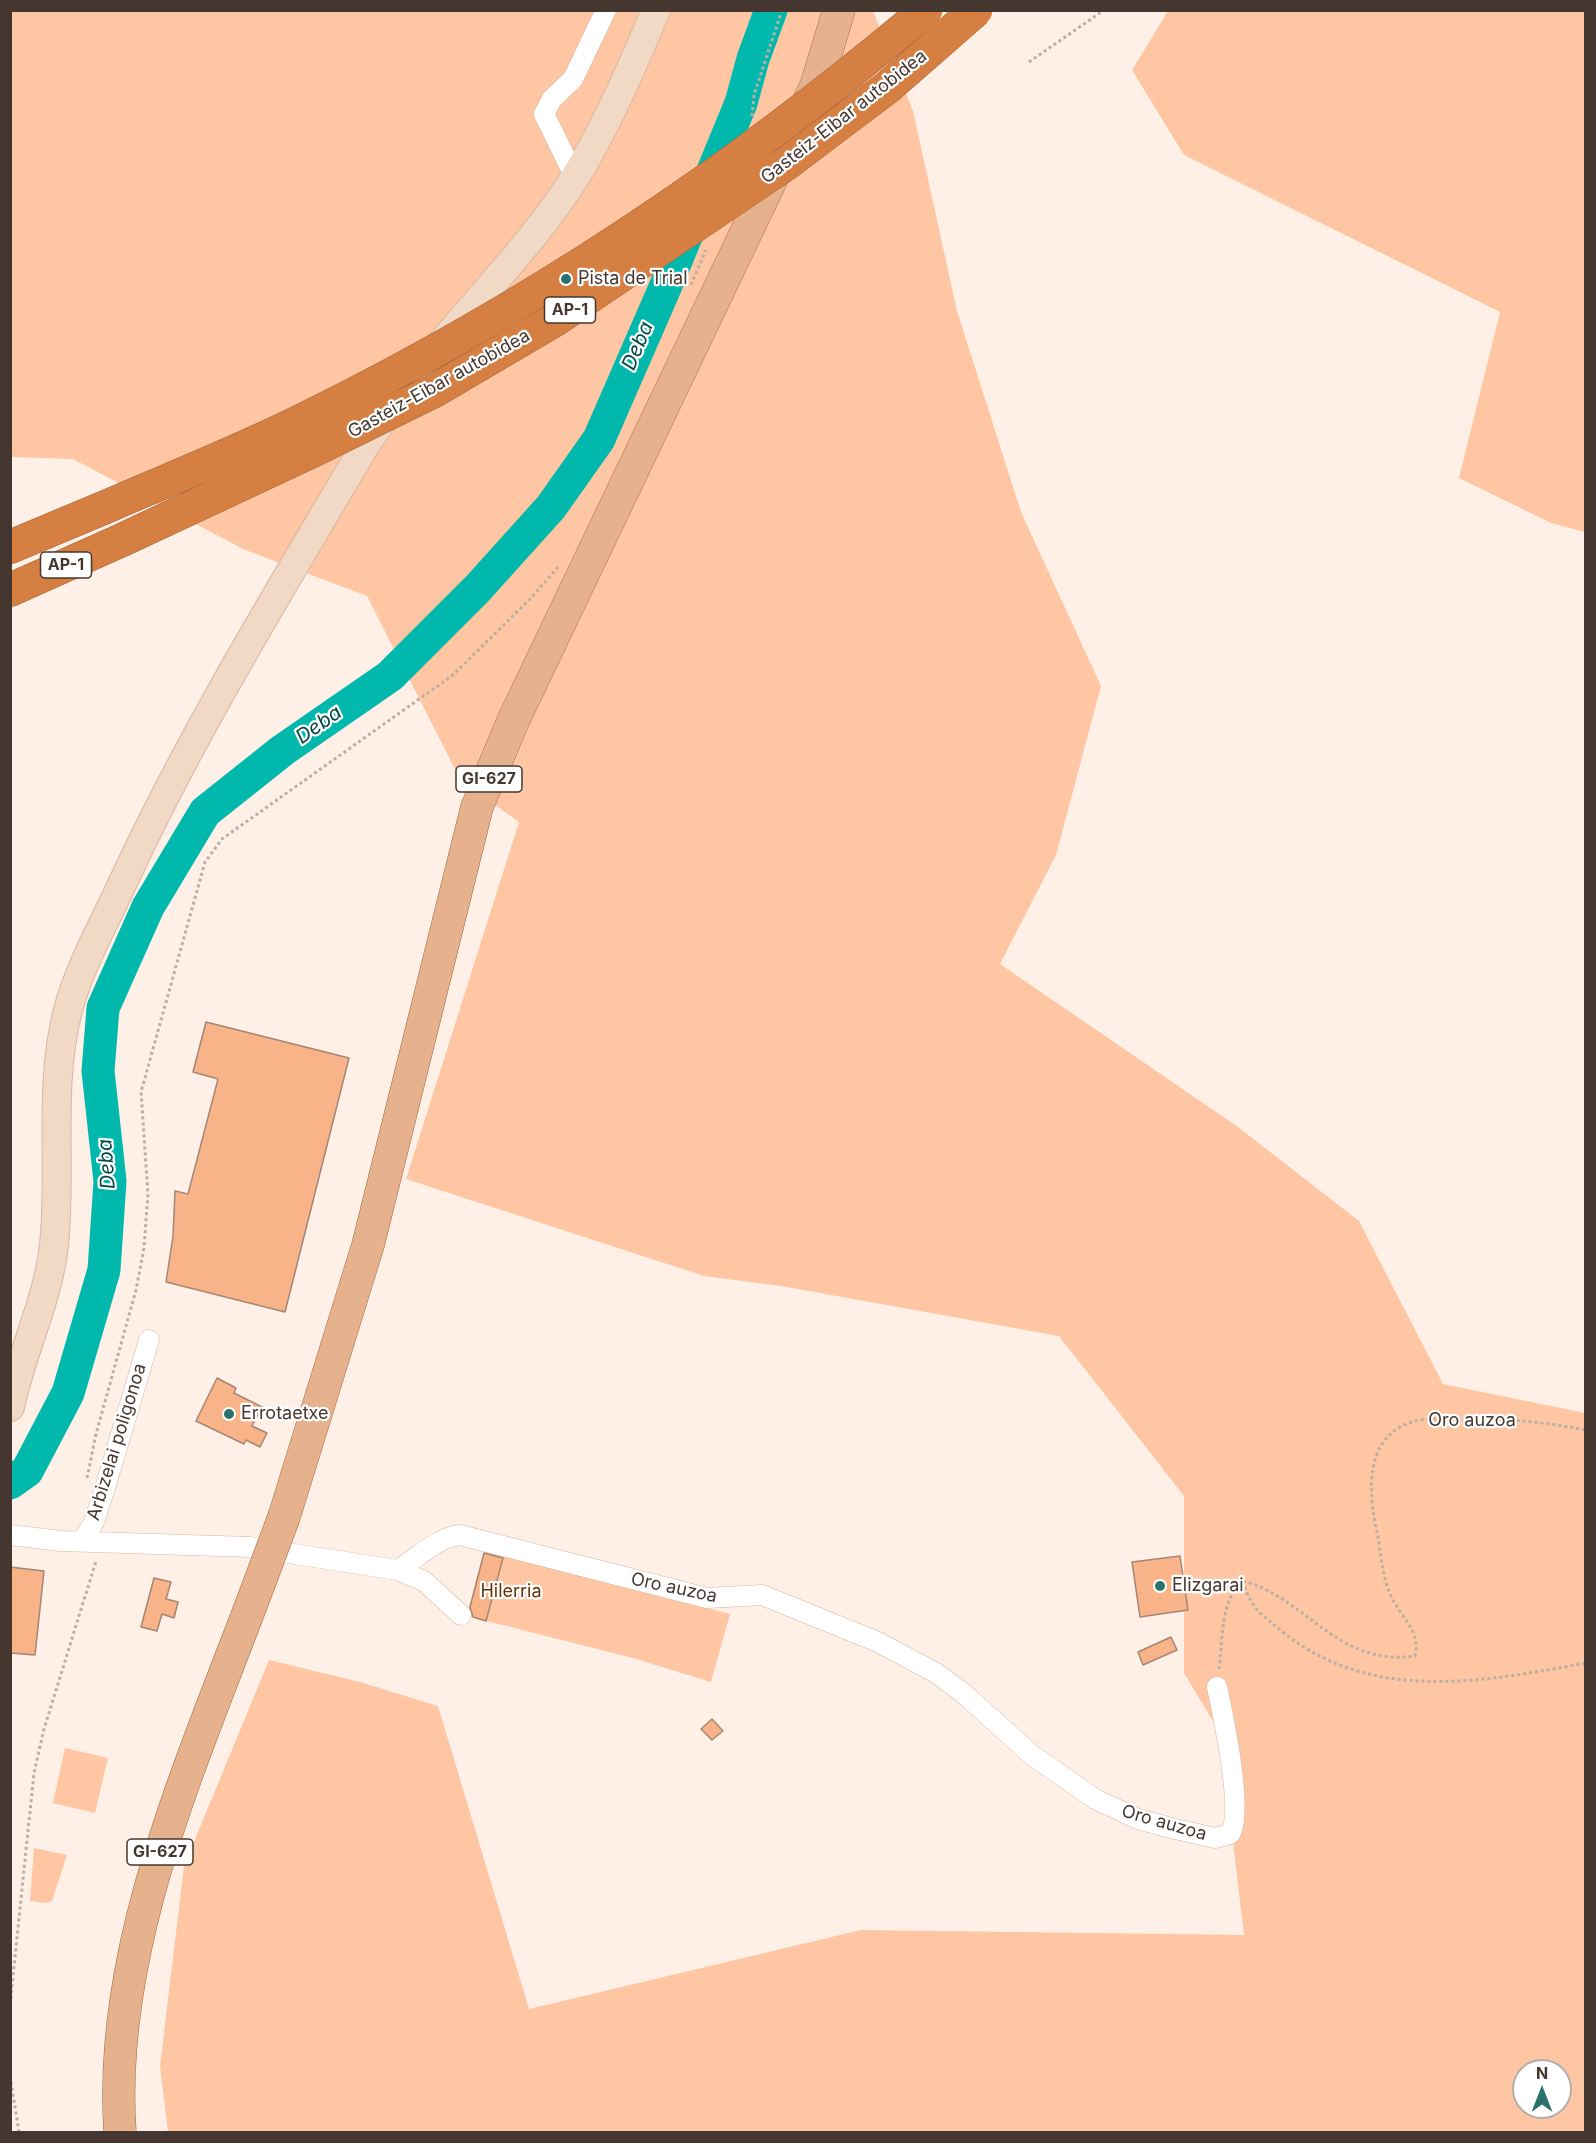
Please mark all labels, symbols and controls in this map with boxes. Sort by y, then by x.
street label: Gasteiz-Eibar autobidea [757,46,931,188]
place label: Pista de Trial [578,268,688,290]
marker: Pista de Trial [559,272,573,286]
road number: AP-1 [544,297,596,323]
water label: Deba [617,318,659,374]
street label: Gasteiz-Eibar autobidea [344,325,534,443]
road number: AP-1 [40,552,92,578]
water label: Deba [291,701,347,749]
road number: GI-627 [456,766,522,792]
water label: Deba [93,1138,121,1190]
street label: Arbizelai poligonoa [83,1361,151,1523]
place label: Errotaetxe [241,1403,329,1425]
marker: Errotaetxe [222,1407,236,1421]
street label: Oro auzoa [1428,1410,1516,1432]
street label: Oro auzoa [629,1568,719,1608]
place label: Elizgarai [1172,1575,1244,1597]
marker: Elizgarai [1153,1579,1167,1593]
park label: Hilerria [480,1581,542,1603]
street label: Oro auzoa [1119,1801,1209,1845]
road number: GI-627 [127,1839,193,1865]
north arrow [1512,2059,1572,2119]
text: N [1536,2063,1548,2083]

